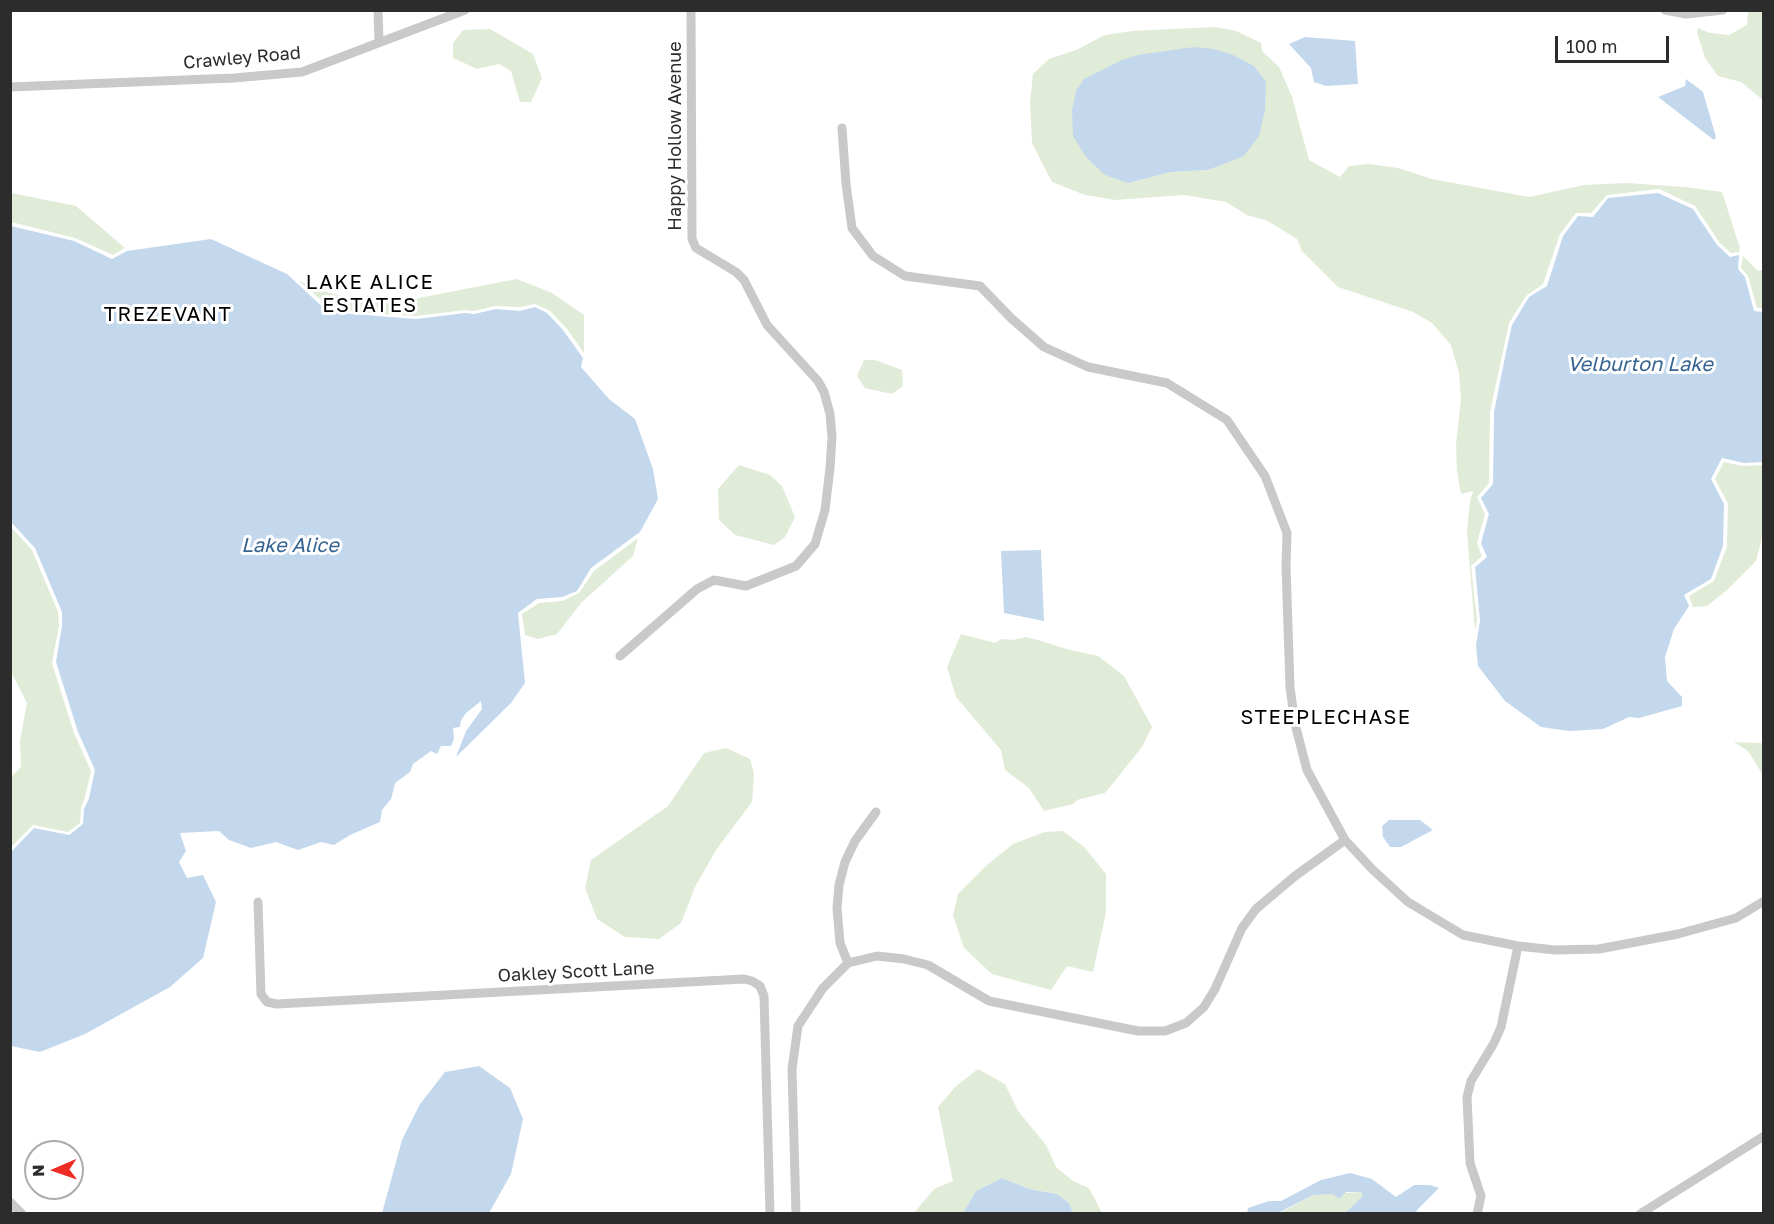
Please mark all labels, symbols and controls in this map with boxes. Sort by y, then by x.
scale bar [1558,24,1672,62]
text: 100 m [1566,35,1617,57]
street label: Happy Hollow Avenue [664,41,686,231]
street label: Crawley Road [182,42,302,74]
district label: LAKE ALICE ESTATES [306,271,434,318]
district label: TREZEVANT [104,303,232,327]
water label: Velburton Lake [1567,353,1713,377]
water label: Lake Alice [241,534,339,558]
district label: STEEPLECHASE [1241,706,1411,730]
street label: Oakley Scott Lane [497,957,655,987]
north arrow [24,1140,84,1200]
text: N [28,1164,48,1177]

